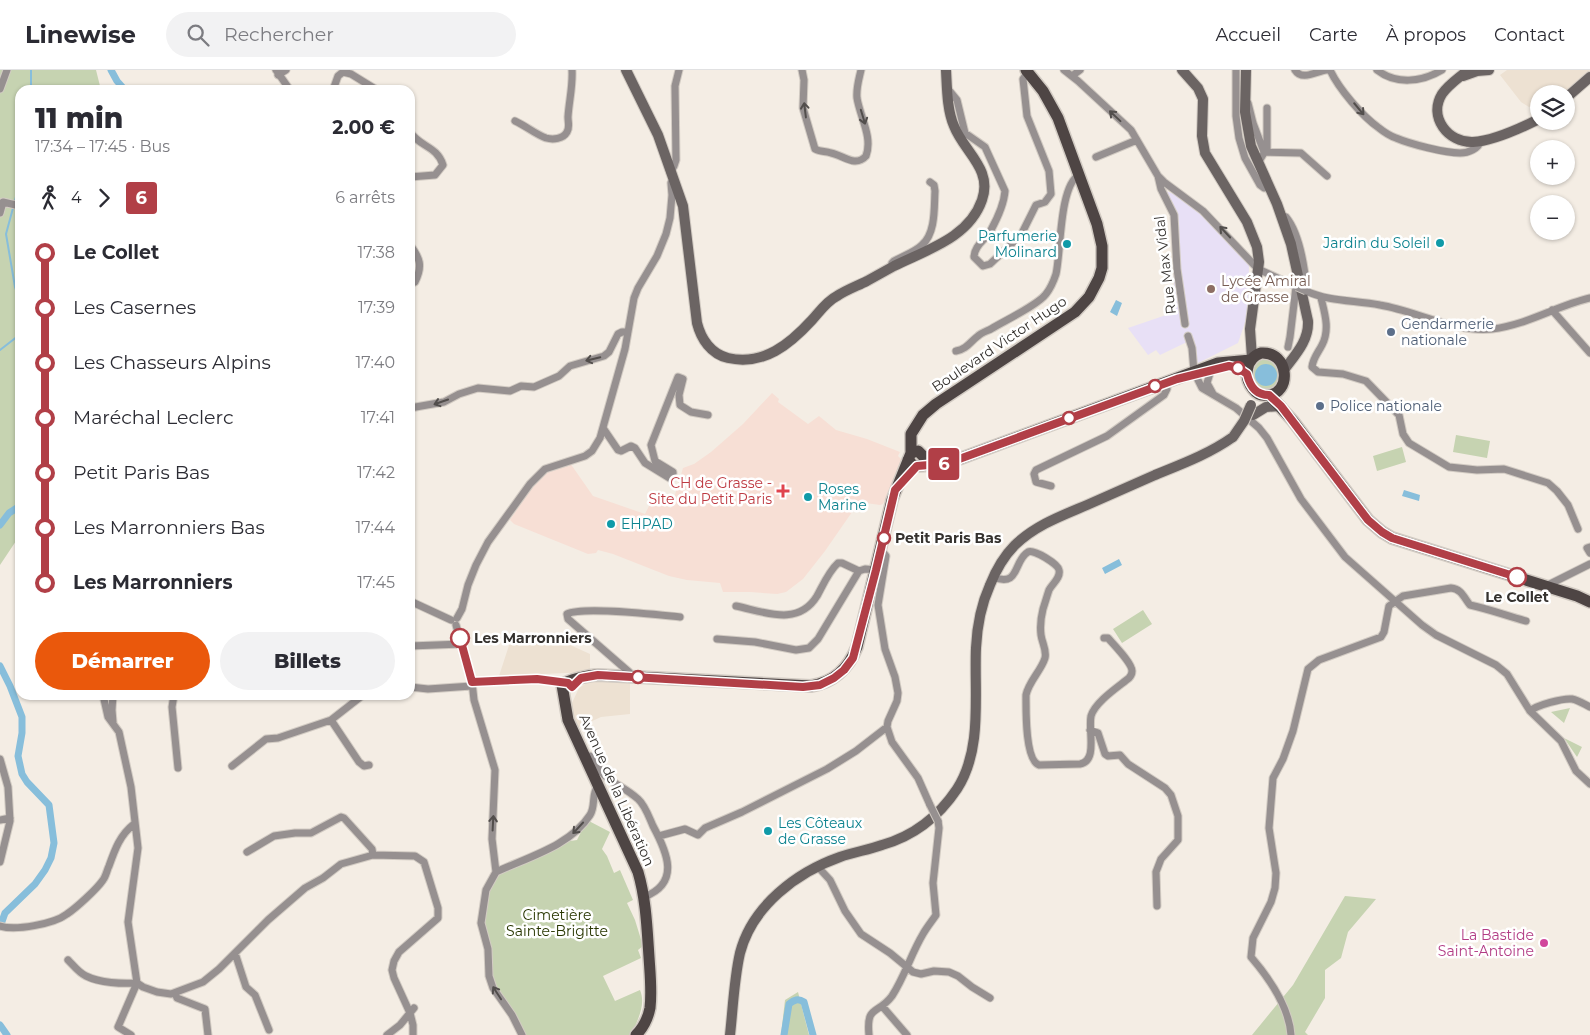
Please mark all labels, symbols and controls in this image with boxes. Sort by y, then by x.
search box [166,12,516,57]
text: Linewise [25,20,136,49]
icon: search [184,21,212,49]
text: Rechercher [224,23,334,46]
text: Accueil [1216,24,1281,46]
text: Carte [1309,24,1358,46]
text: À propos [1386,24,1466,46]
text: Contact [1494,24,1565,46]
map controls [1530,85,1575,240]
button: layers [1530,85,1575,130]
text: 11 min [35,101,123,135]
one-way arrow [799,102,809,118]
one-way arrow [1353,102,1365,115]
one-way arrow [858,109,868,125]
one-way arrow [1108,110,1121,122]
text: 2.00 € [332,116,395,139]
text: 17:34 – 17:45 · Bus [35,137,170,156]
button: + [1530,140,1575,185]
icon: walk [35,184,63,212]
icon: forward [90,184,118,212]
text: 6 [136,187,147,209]
text: 4 [71,188,82,207]
text: 6 arrêts [335,188,395,207]
button: − [1530,195,1575,240]
street label: Rue Max Vidal [1150,215,1180,315]
one-way arrow [1219,226,1231,239]
place label: Parfumerie Molinard [978,227,1057,261]
place label: Jardin du Soleil [1322,234,1430,252]
marker: Jardin du Soleil [1434,237,1446,249]
marker: Parfumerie Molinard [1061,238,1073,250]
text: Le Collet [73,241,159,264]
text: 17:38 [357,243,395,262]
place label: Lycée Amiral de Grasse [1221,272,1311,306]
marker: Lycée Amiral de Grasse [1205,283,1217,295]
street label: Boulevard Victor Hugo [928,292,1070,396]
text: Les Casernes [73,296,196,319]
text: 17:39 [358,298,395,317]
place label: Gendarmerie nationale [1401,315,1494,349]
marker: Gendarmerie nationale [1385,326,1397,338]
text: Les Chasseurs Alpins [73,351,271,374]
text: 17:40 [356,353,395,372]
one-way arrow [585,355,601,364]
unlabelled marker [1231,361,1245,375]
unlabelled marker [1148,379,1162,393]
place label: Police nationale [1330,397,1442,415]
one-way arrow [434,398,449,407]
marker: Police nationale [1314,400,1326,412]
text: Maréchal Leclerc [73,406,234,429]
text: 17:41 [361,408,395,427]
unlabelled marker [1062,411,1076,425]
line badge: 6 [928,448,960,480]
text: 6 [938,453,950,475]
text: Petit Paris Bas [73,461,209,484]
text: 17:42 [357,463,395,482]
place label: CH de Grasse - Site du Petit Paris [648,474,772,508]
place label: Roses Marine [818,480,867,514]
marker: CH de Grasse - Site du Petit Paris [776,484,790,498]
marker: Roses Marine [802,491,814,503]
place label: EHPAD [621,515,673,533]
text: Les Marronniers Bas [73,516,265,539]
text: 17:44 [356,518,395,537]
marker: EHPAD [605,518,617,530]
place label: Petit Paris Bas [895,529,1002,547]
marker: Petit Paris Bas [877,531,891,545]
marker: Le Collet [1507,567,1527,587]
text: Les Marronniers [73,571,233,594]
text: 17:45 [357,573,395,592]
place label: Le Collet [1485,588,1549,606]
marker: Les Marronniers [450,628,470,648]
place label: Les Marronniers [474,629,592,647]
button: Démarrer [35,632,210,690]
button: Billets [220,632,395,690]
unlabelled marker [631,670,645,684]
street label: Avenue de la Libération [575,711,659,869]
place label: Les Côteaux de Grasse [778,814,863,848]
one-way arrow [489,815,498,831]
one-way arrow [572,821,584,834]
marker: Les Côteaux de Grasse [762,825,774,837]
park label: Cimetière Sainte-Brigitte [506,906,608,940]
place label: La Bastide Saint-Antoine [1438,926,1534,960]
marker: La Bastide Saint-Antoine [1538,937,1550,949]
one-way arrow [492,987,502,1001]

